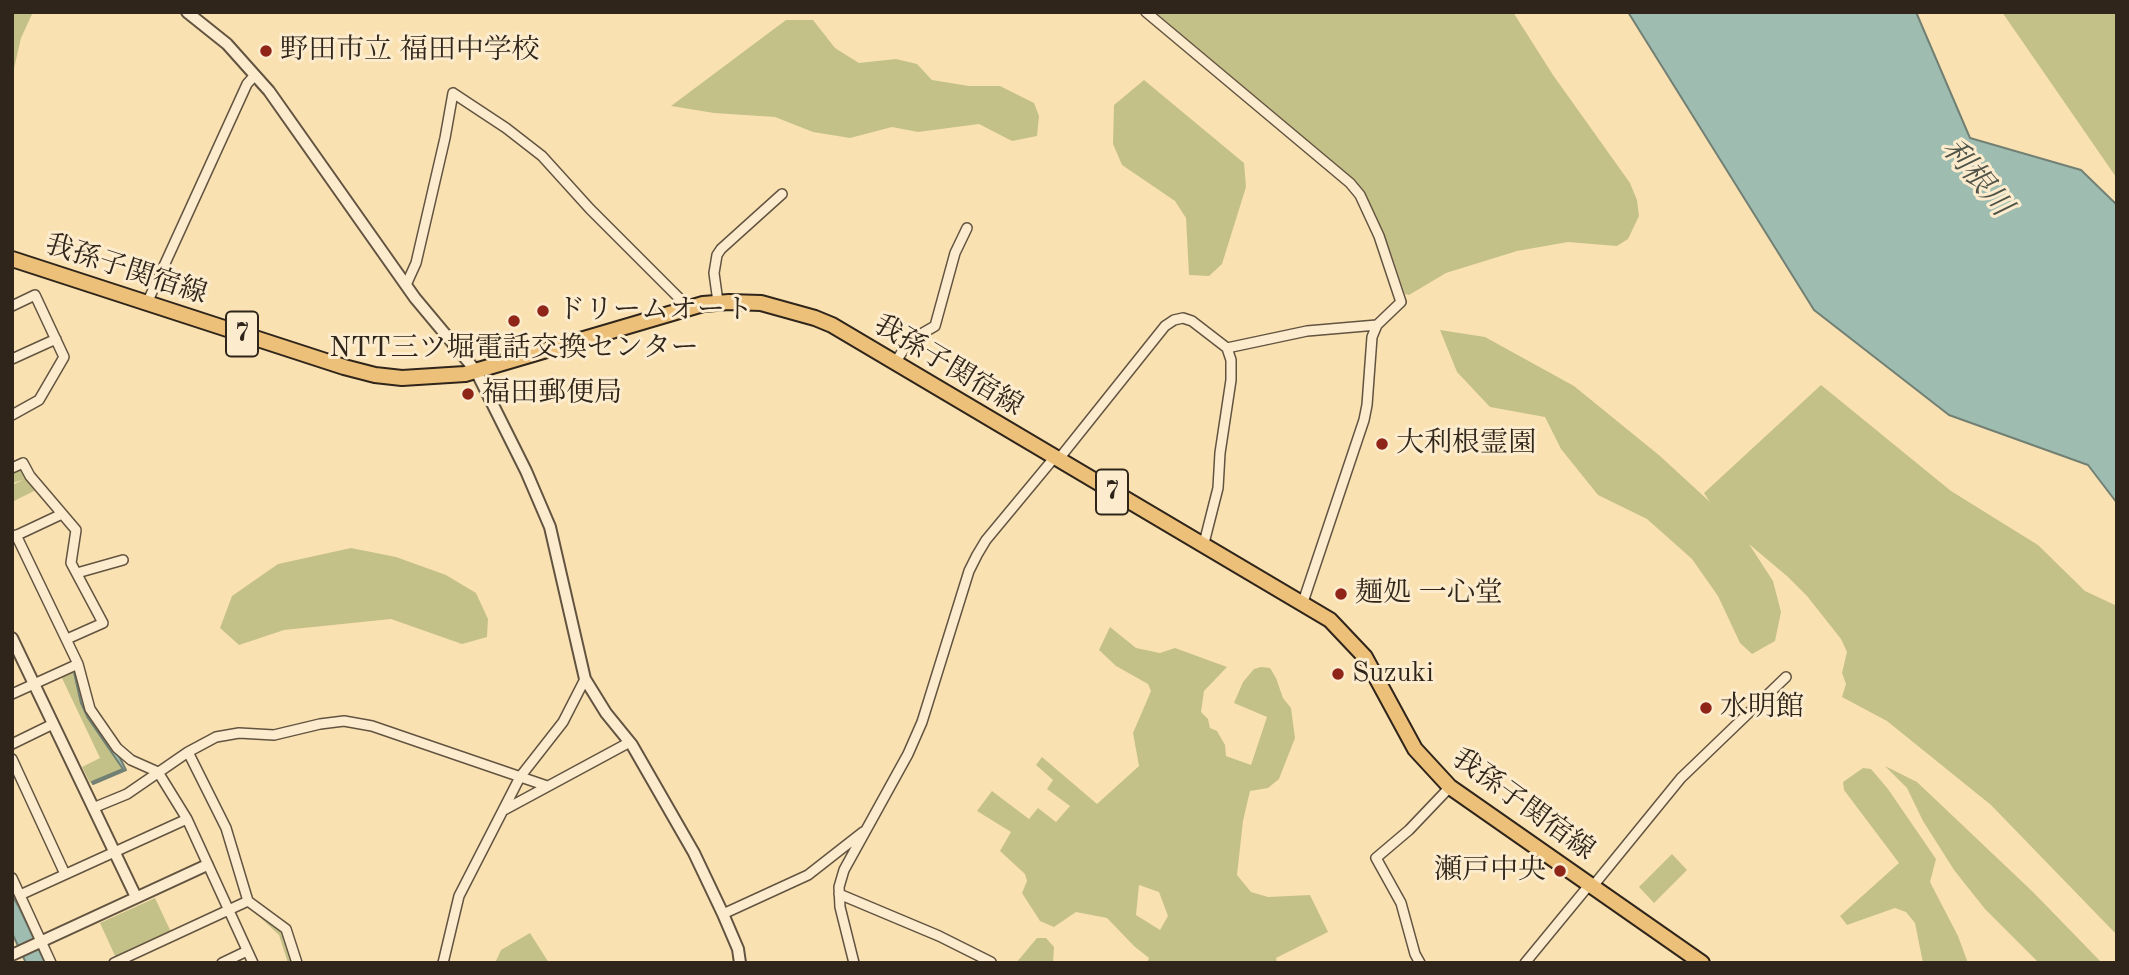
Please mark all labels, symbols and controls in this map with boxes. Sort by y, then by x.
place label: 野田市立 福田中学校 [280,34,540,68]
marker: 野田市立 福田中学校 [258,43,274,59]
water label: 利根川 [1933,132,2019,224]
street label: 我孫子関宿線 [41,228,211,312]
place label: ドリームオート [557,294,753,328]
marker: ドリームオート [535,303,551,319]
street label: 我孫子関宿線 [867,308,1029,424]
road number: 7 [226,312,258,356]
marker: NTT三ツ堀電話交換センター [506,313,522,329]
place label: NTT三ツ堀電話交換センター [329,332,699,366]
place label: 福田郵便局 [482,377,622,411]
marker: 福田郵便局 [460,386,476,402]
place label: 大利根霊園 [1396,427,1536,461]
marker: 大利根霊園 [1374,436,1390,452]
road number: 7 [1096,470,1128,514]
place label: 麺処 一心堂 [1355,577,1503,611]
marker: 麺処 一心堂 [1333,586,1349,602]
place label: Suzuki [1352,657,1434,691]
marker: Suzuki [1330,666,1346,682]
place label: 水明館 [1720,691,1804,725]
marker: 水明館 [1698,700,1714,716]
street label: 我孫子関宿線 [1445,742,1601,868]
place label: 瀬戸中央 [1434,854,1546,888]
marker: 瀬戸中央 [1552,863,1568,879]

